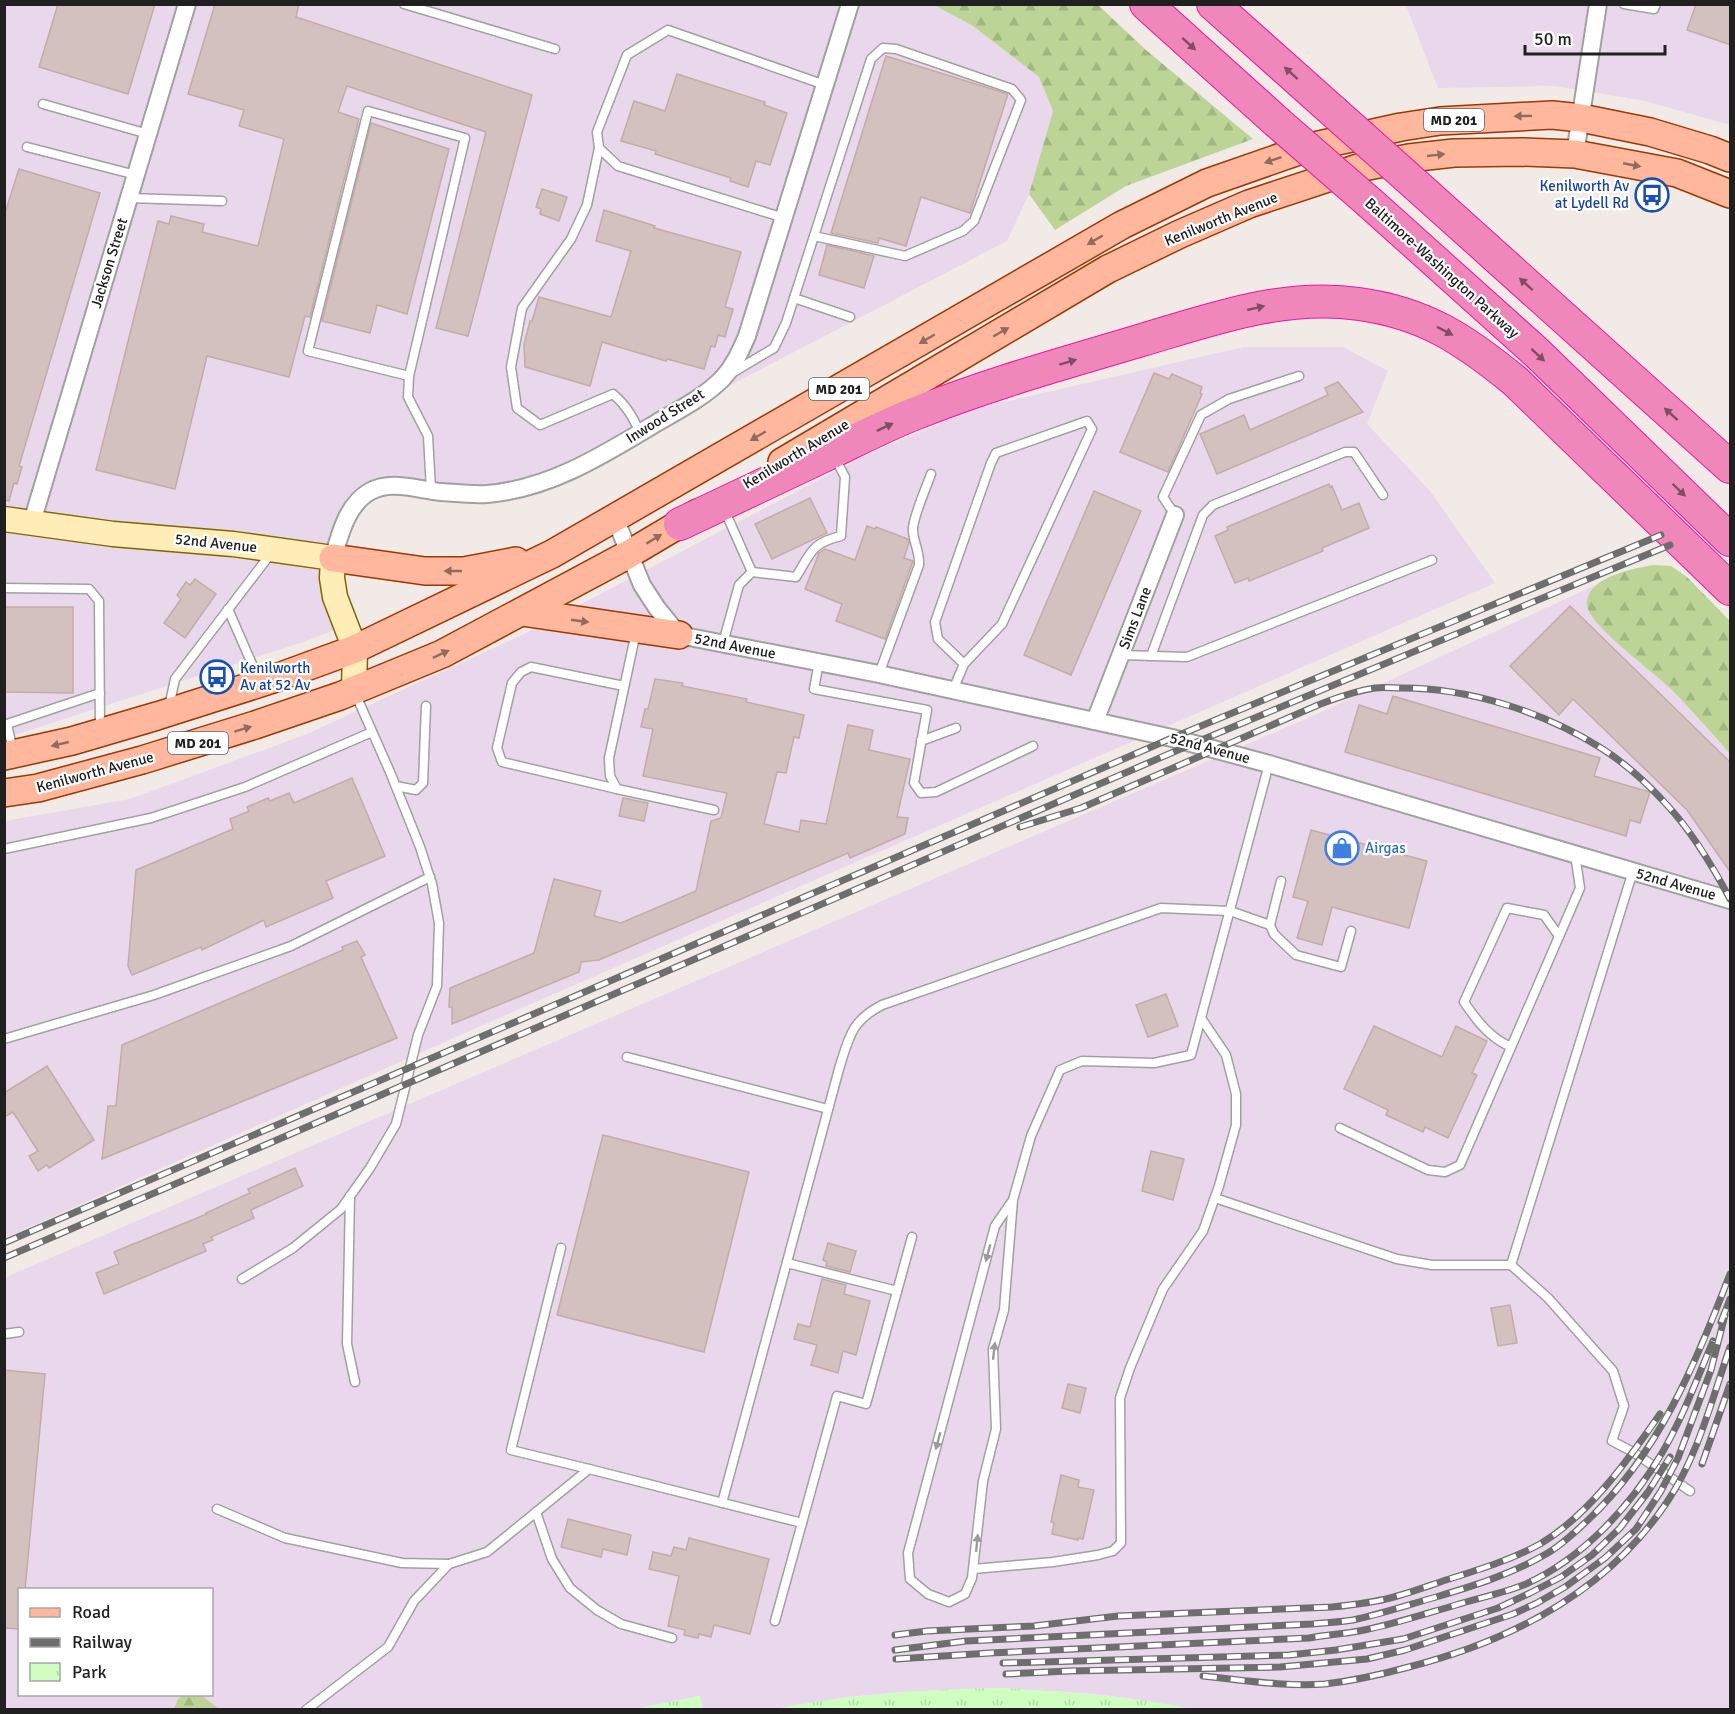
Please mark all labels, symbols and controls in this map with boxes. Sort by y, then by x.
scale bar [1525,18,1664,56]
text: 50 m [1534,28,1572,50]
one-way arrow [1182,37,1197,51]
one-way arrow [1283,66,1298,80]
road number: MD 201 [1424,109,1484,131]
one-way arrow [1513,111,1532,121]
one-way arrow [1427,150,1446,160]
one-way arrow [1263,156,1281,166]
one-way arrow [1623,161,1642,170]
place label: Kenilworth Av at Lydell Rd [1540,177,1629,212]
bus stop icon: Kenilworth Av at Lydell Rd [1634,177,1670,213]
street label: Kenilworth Avenue [1162,188,1280,250]
street label: Baltimore-Washington Parkway [1361,194,1523,342]
street label: Jackson Street [87,216,131,310]
one-way arrow [1087,235,1103,246]
one-way arrow [1519,277,1534,291]
one-way arrow [1247,303,1265,313]
one-way arrow [993,327,1010,337]
one-way arrow [1437,327,1454,336]
one-way arrow [919,333,935,344]
one-way arrow [1530,348,1545,361]
one-way arrow [1059,357,1077,366]
road number: MD 201 [809,378,869,400]
street label: Inwood Street [623,385,707,447]
one-way arrow [1664,407,1679,421]
street label: Kenilworth Avenue [740,415,852,493]
one-way arrow [876,423,893,432]
one-way arrow [749,431,766,441]
one-way arrow [1671,483,1686,497]
street label: 52nd Avenue [174,530,258,556]
one-way arrow [646,533,662,544]
one-way arrow [444,566,463,576]
street label: Sims Lane [1115,584,1155,652]
one-way arrow [571,616,590,625]
street label: 52nd Avenue [693,629,777,663]
one-way arrow [433,649,450,658]
bus stop icon: Kenilworth Av at 52 Av [199,659,235,695]
place label: Kenilworth Av at 52 Av [240,659,310,694]
one-way arrow [234,724,252,733]
street label: 52nd Avenue [1168,729,1252,767]
road number: MD 201 [168,732,228,754]
one-way arrow [51,739,69,749]
street label: Kenilworth Avenue [34,748,156,796]
shop icon: Airgas [1324,830,1360,866]
place label: Airgas [1365,839,1406,857]
street label: 52nd Avenue [1634,864,1718,904]
one-way arrow [983,1243,993,1262]
one-way arrow [989,1341,999,1360]
one-way arrow [933,1432,942,1450]
one-way arrow [972,1534,982,1553]
legend [18,1588,213,1696]
text: Road [72,1601,111,1623]
text: Railway [72,1631,133,1653]
text: Park [72,1661,107,1683]

